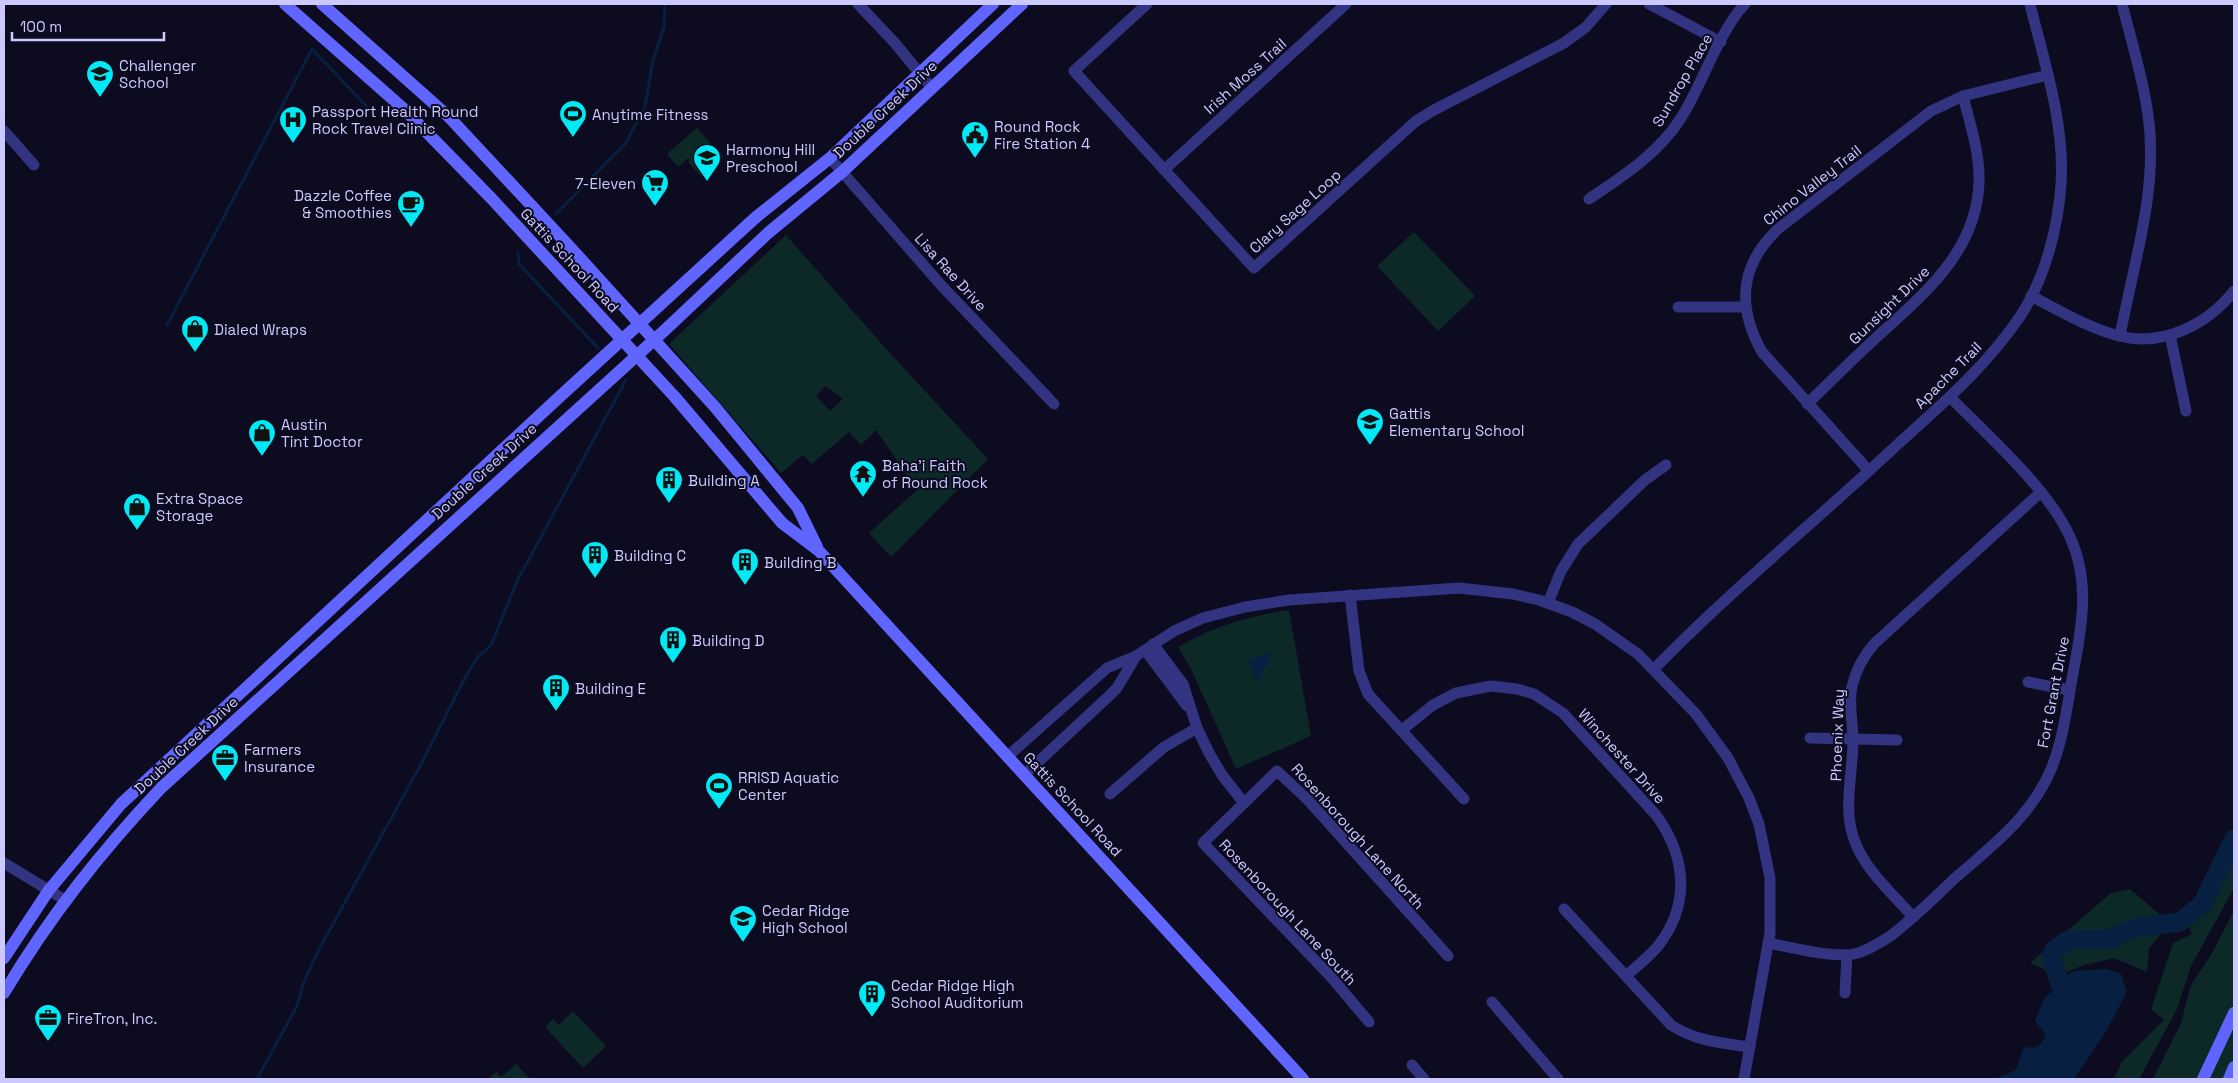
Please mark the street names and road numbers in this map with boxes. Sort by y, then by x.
street label: Sundrop Place [1648,30,1716,130]
street label: Irish Moss Trail [1200,34,1290,118]
street label: Double Creek Drive [829,56,941,162]
street label: Chino Valley Trail [1759,141,1865,229]
street label: Clary Sage Loop [1245,165,1345,257]
street label: Gattis School Road [517,204,623,316]
street label: Lisa Rae Drive [911,229,991,315]
street label: Gunsight Drive [1845,262,1934,348]
street label: Apache Trail [1910,337,1986,413]
street label: Double Creek Drive [427,419,541,523]
street label: Fort Grant Drive [2033,634,2073,749]
street label: Phoenix Way [1826,688,1848,782]
street label: Double Creek Drive [130,692,242,798]
street label: Winchester Drive [1574,704,1670,808]
street label: Gattis School Road [1020,748,1126,860]
street label: Rosenborough Lane North [1287,759,1429,913]
street label: Rosenborough Lane South [1215,835,1361,989]

